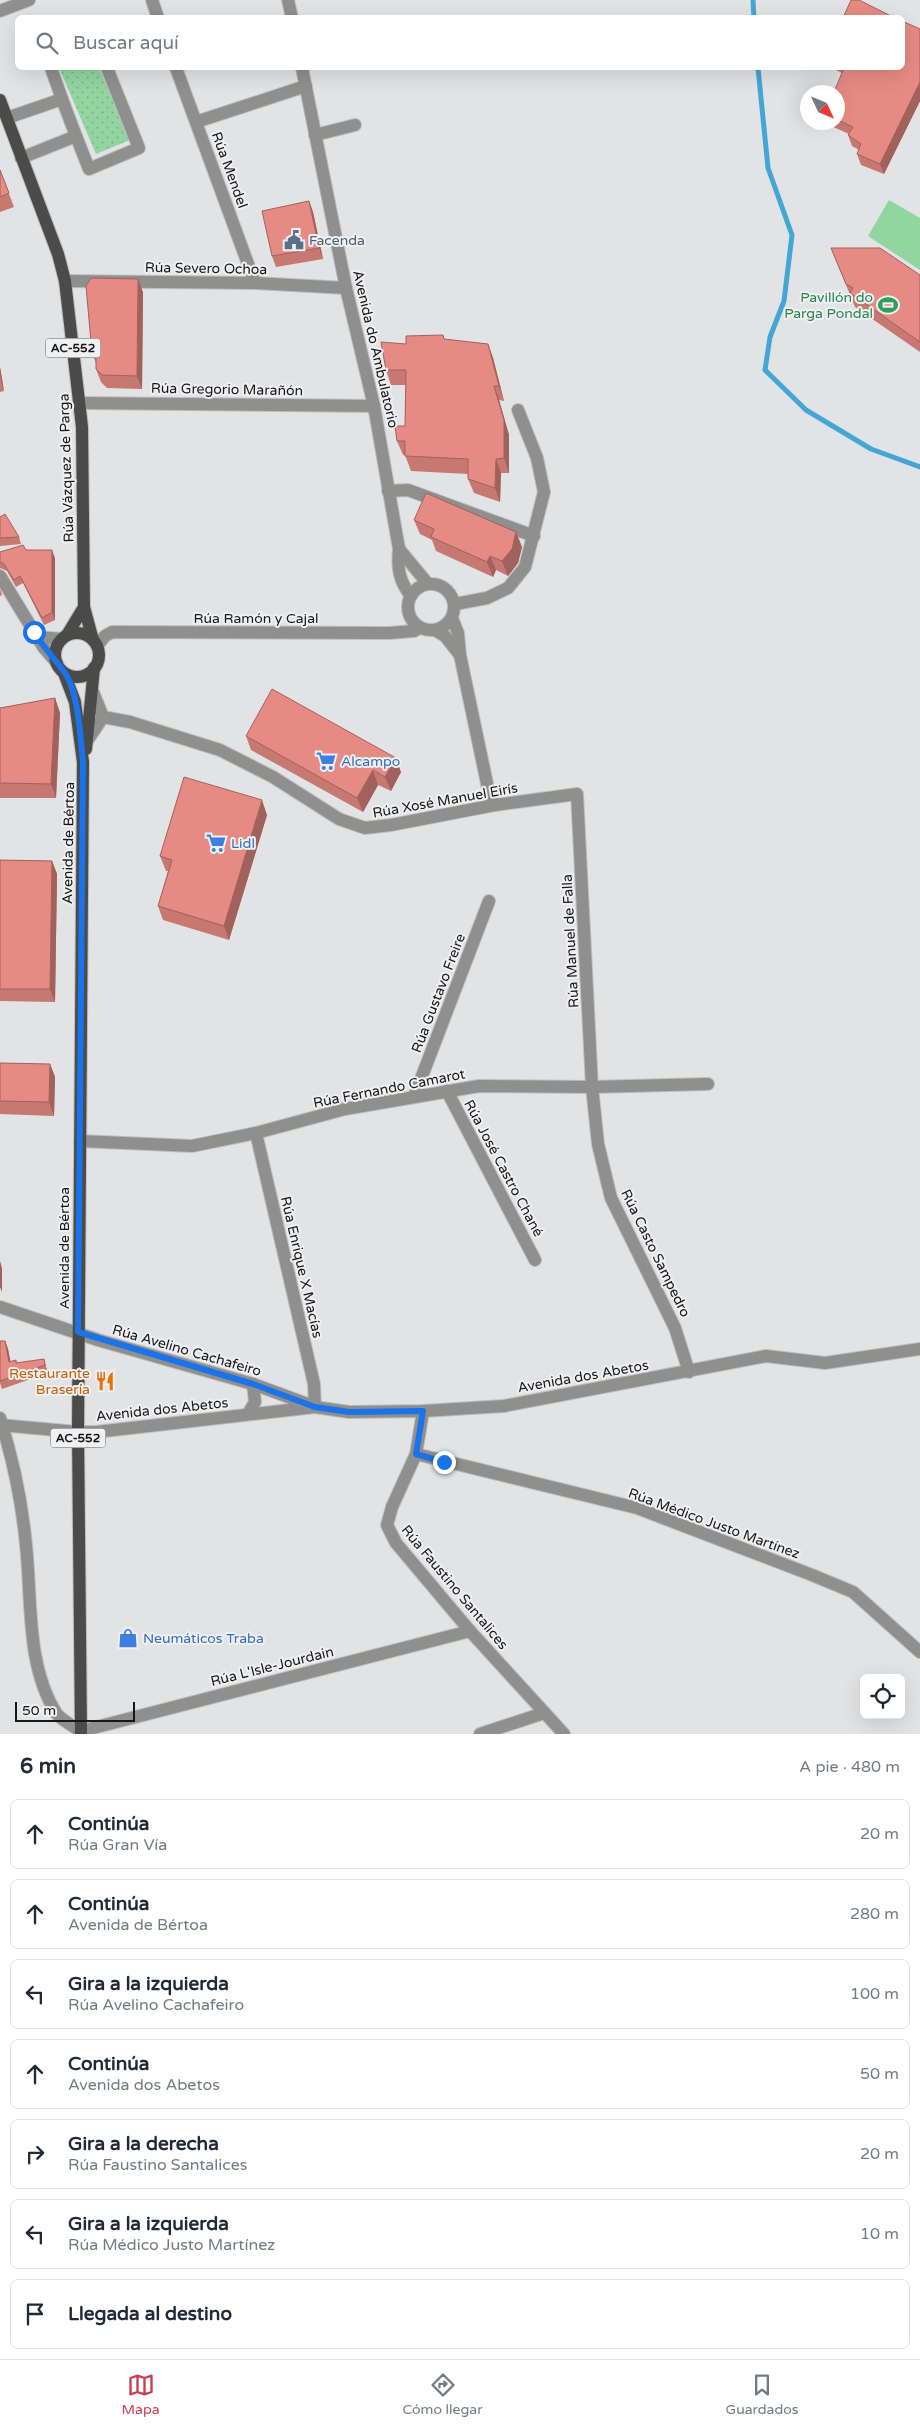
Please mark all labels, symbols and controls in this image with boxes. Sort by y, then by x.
search box [15,15,905,70]
icon: search [33,29,61,57]
text: Buscar aquí [73,32,179,54]
north arrow [800,85,845,130]
street label: Rúa Mendel [208,130,251,211]
public building icon: Facenda [283,229,305,251]
place label: Facenda [309,232,365,249]
street label: Rúa Severo Ochoa [145,259,267,278]
street label: Avenida do Ambulatorio [349,269,402,430]
place label: Pavillón do Parga Pondal [784,289,873,322]
sports icon: Pavillón do Parga Pondal [877,294,899,316]
road number: AC-552 [46,338,100,358]
street label: Rúa Gregorio Marañón [151,380,303,399]
street label: Rúa Vázquez de Parga [55,393,78,543]
street label: Rúa Ramón y Cajal [193,610,319,627]
route start [23,621,46,644]
supermarket icon: Alcampo [315,750,337,772]
place label: Alcampo [341,753,400,770]
street label: Rúa Xosé Manuel Eirís [371,779,519,822]
street label: Avenida de Bértoa [59,782,78,904]
supermarket icon: Lidl [205,832,227,854]
place label: Lidl [231,835,255,852]
street label: Rúa Manuel de Falla [559,874,582,1008]
street label: Rúa Gustavo Freire [408,931,469,1055]
street label: Rúa Fernando Camarot [312,1065,467,1112]
street label: Rúa José Castro Chané [460,1097,547,1240]
street label: Rúa Casto Sampedro [617,1186,694,1320]
street label: Avenida de Bértoa [56,1187,73,1309]
street label: Rúa Enrique X Macías [277,1195,326,1340]
street label: Rúa Avelino Cachafeiro [110,1321,263,1380]
street label: Avenida dos Abetos [516,1357,650,1396]
place label: Restaurante Brasería [9,1365,90,1398]
restaurant icon: Restaurante Brasería [94,1370,116,1392]
street label: Avenida dos Abetos [95,1394,229,1425]
road number: AC-552 [50,1429,106,1448]
route end [433,1451,456,1474]
street label: Rúa Médico Justo Martínez [626,1484,802,1562]
street label: Rúa Faustino Santalices [398,1522,512,1653]
shop icon: Neumáticos Traba [117,1627,139,1649]
place label: Neumáticos Traba [143,1630,264,1647]
street label: Rúa L'Isle-Jourdain [209,1643,335,1690]
map controls [860,1674,905,1719]
button: locate [860,1674,905,1719]
scale bar [15,1699,135,1722]
text: 50 m [22,1702,56,1719]
text: 6 min [20,1754,76,1779]
text: A pie · 480 m [799,1757,900,1777]
text: Continúa [68,1813,150,1835]
icon: ahead [21,1820,49,1848]
text: 20 m [860,1824,899,1844]
text: Rúa Gran Vía [68,1835,167,1855]
text: Continúa [68,1893,150,1915]
icon: ahead [21,1900,49,1928]
text: 280 m [850,1904,899,1924]
text: Avenida de Bértoa [68,1915,208,1935]
text: Gira a la izquierda [68,1973,229,1995]
icon: left [21,1980,49,2008]
text: 100 m [850,1984,899,2004]
text: Rúa Avelino Cachafeiro [68,1995,244,2015]
text: Continúa [68,2053,150,2075]
icon: ahead [21,2060,49,2088]
text: 50 m [860,2064,899,2084]
text: Avenida dos Abetos [68,2075,220,2095]
text: Gira a la derecha [68,2133,219,2155]
icon: right [21,2140,49,2168]
text: 20 m [860,2144,899,2164]
text: Rúa Faustino Santalices [68,2155,248,2175]
text: Gira a la izquierda [68,2213,229,2235]
icon: left [21,2220,49,2248]
text: 10 m [860,2224,899,2244]
text: Rúa Médico Justo Martínez [68,2235,275,2255]
icon: arrive [21,2300,49,2328]
text: Llegada al destino [68,2303,232,2325]
tab: Mapa [121,2371,160,2418]
tab: Cómo llegar [403,2371,483,2418]
tab: Guardados [726,2371,798,2418]

